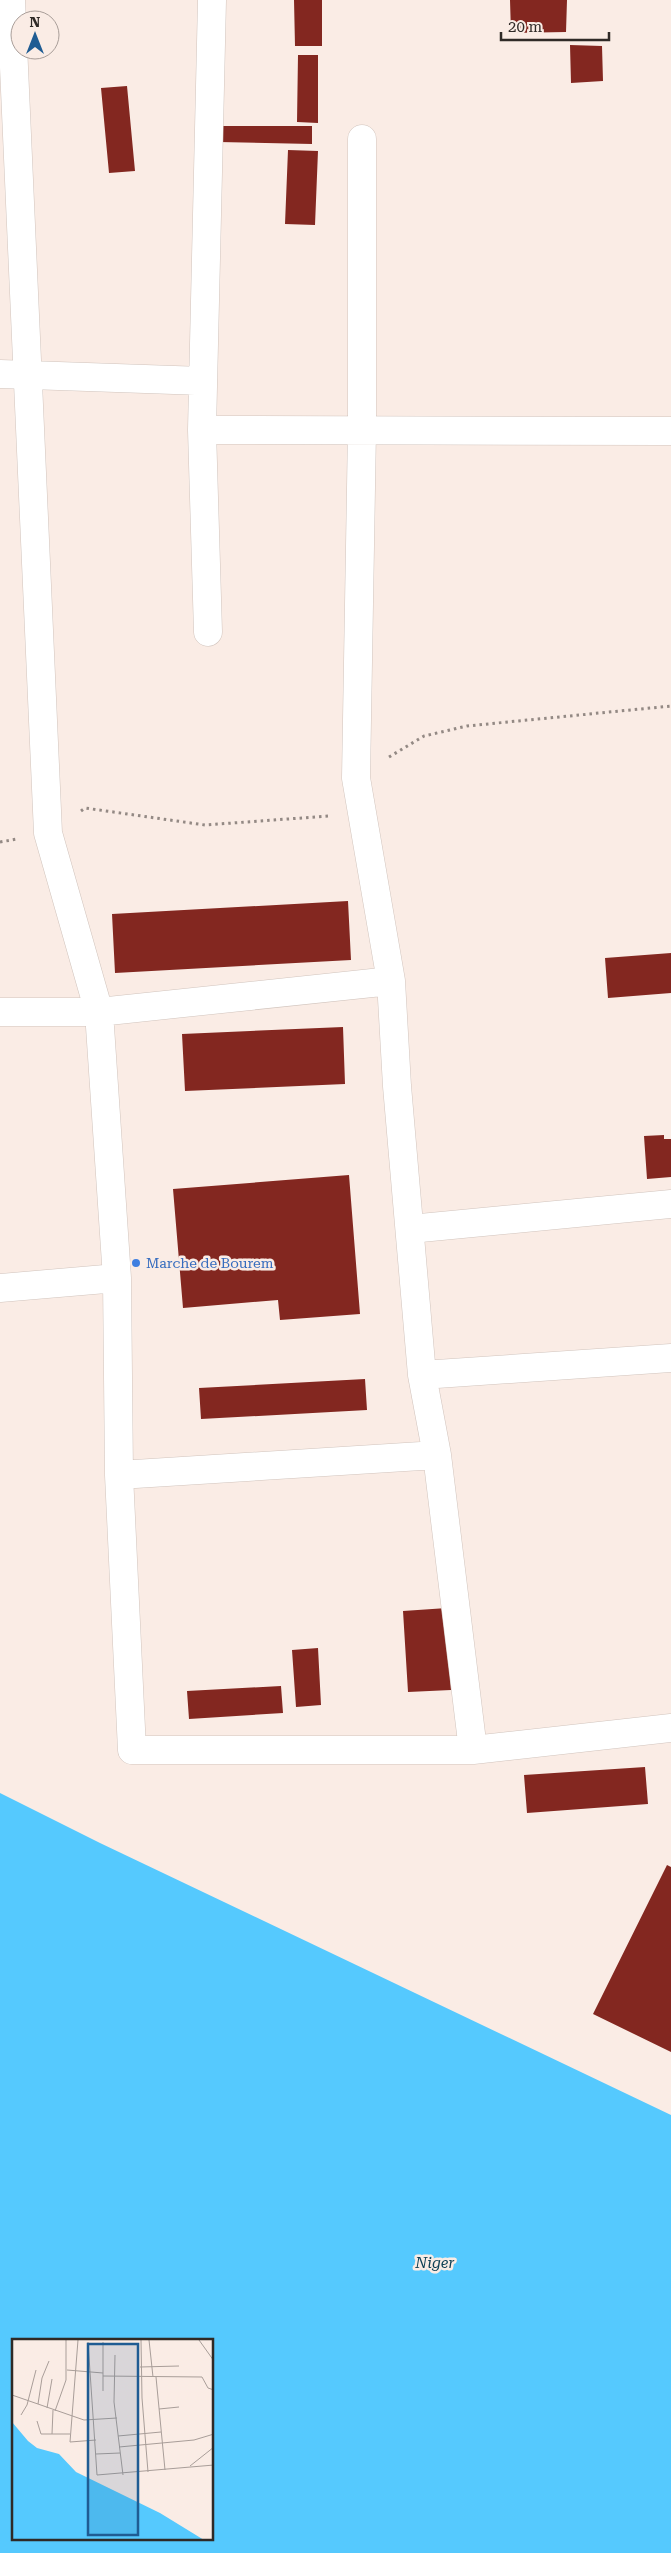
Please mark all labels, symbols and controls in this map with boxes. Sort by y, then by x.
north arrow [10,10,60,60]
scale bar [501,10,608,42]
text: N [30,14,41,30]
text: 20 m [508,18,543,36]
place label: Marche de Bourem [146,1255,274,1271]
marker: Marche de Bourem [130,1257,142,1269]
water label: Niger [414,2254,455,2272]
inset map [12,2339,214,2540]

